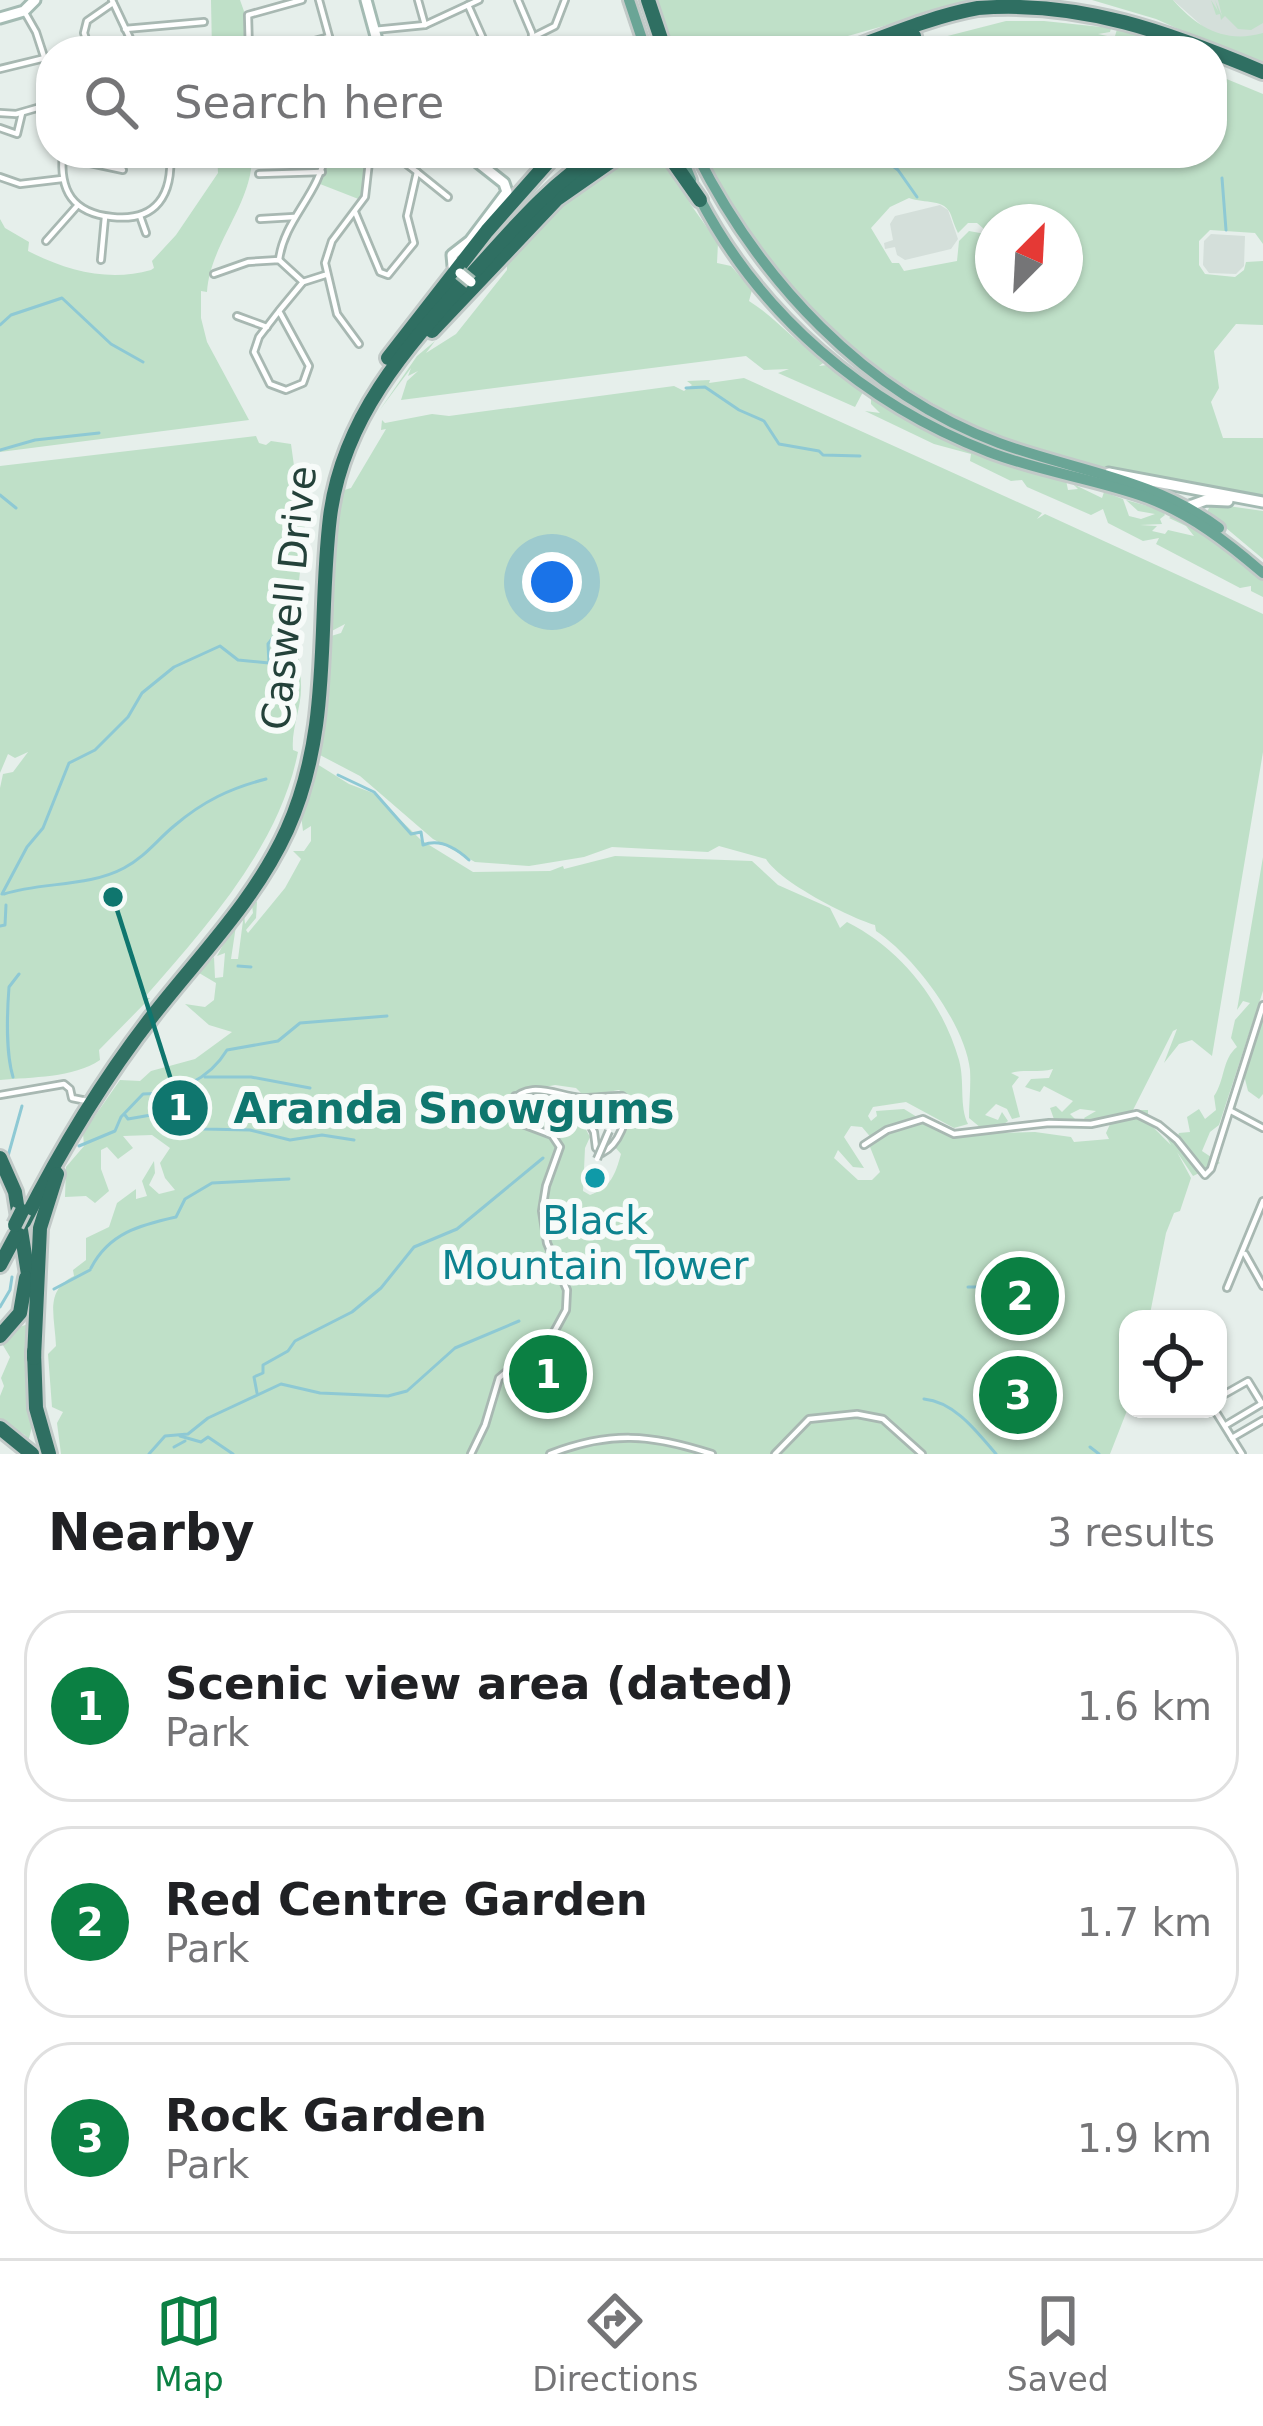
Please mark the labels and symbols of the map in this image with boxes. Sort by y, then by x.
north arrow [975,204,1083,312]
street label: Caswell Drive [253,464,325,732]
your location [522,552,582,612]
callout: Aranda Snowgums [150,1069,699,1147]
text: Aranda Snowgums [233,1084,675,1133]
text: 1 [167,1087,193,1128]
marker: Black Mountain Tower [582,1165,608,1191]
place label: Black Mountain Tower [441,1198,749,1288]
pin: 2 [981,1251,1059,1341]
pin: 1 [509,1329,587,1419]
pin: 3 [979,1350,1057,1440]

